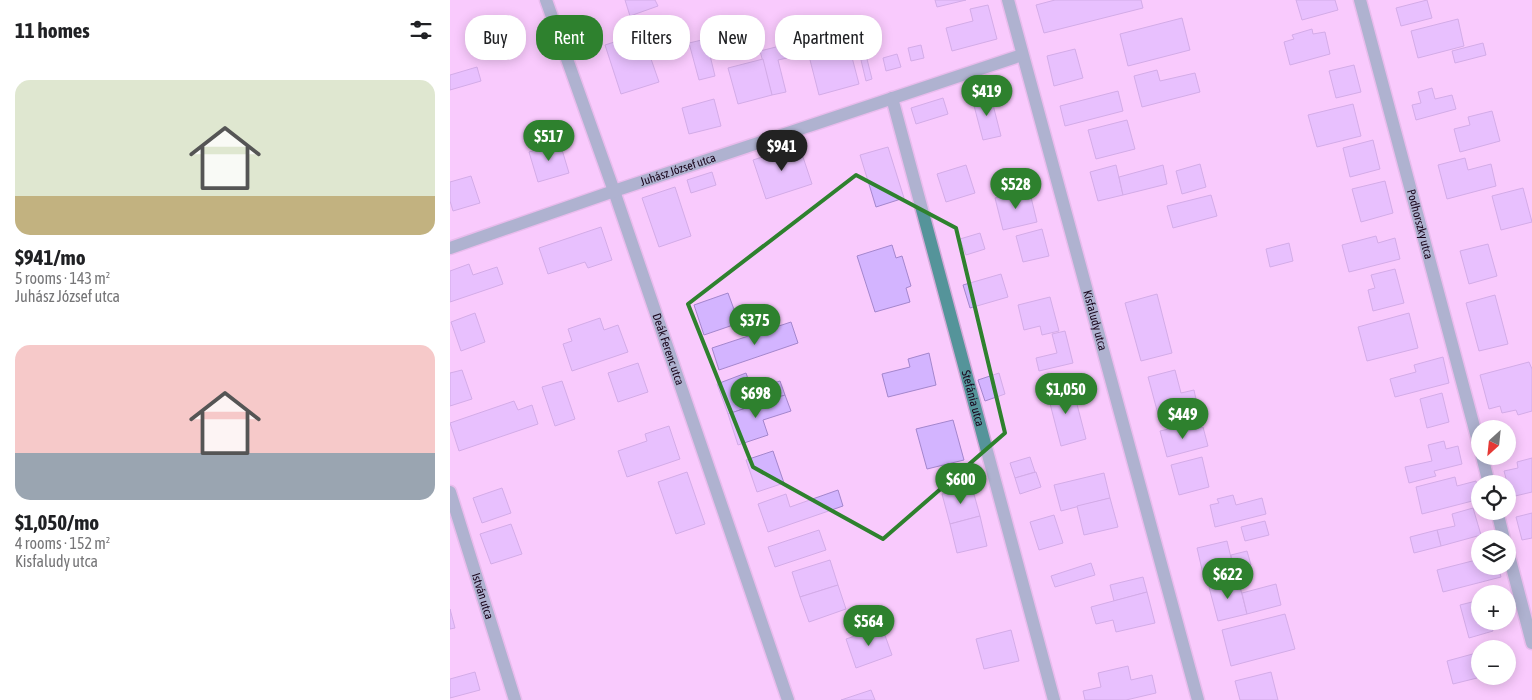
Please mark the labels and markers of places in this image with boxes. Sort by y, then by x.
pin: $419 [957,74,1017,117]
pin: $517 [519,120,579,162]
pin: $941 [752,130,812,172]
pin: $528 [986,168,1046,210]
pin: $375 [725,304,785,346]
pin: $1,050 [1025,372,1107,415]
pin: $698 [726,376,786,419]
pin: $449 [1153,398,1213,440]
pin: $600 [931,462,991,505]
pin: $622 [1198,558,1258,600]
pin: $564 [839,604,899,647]

